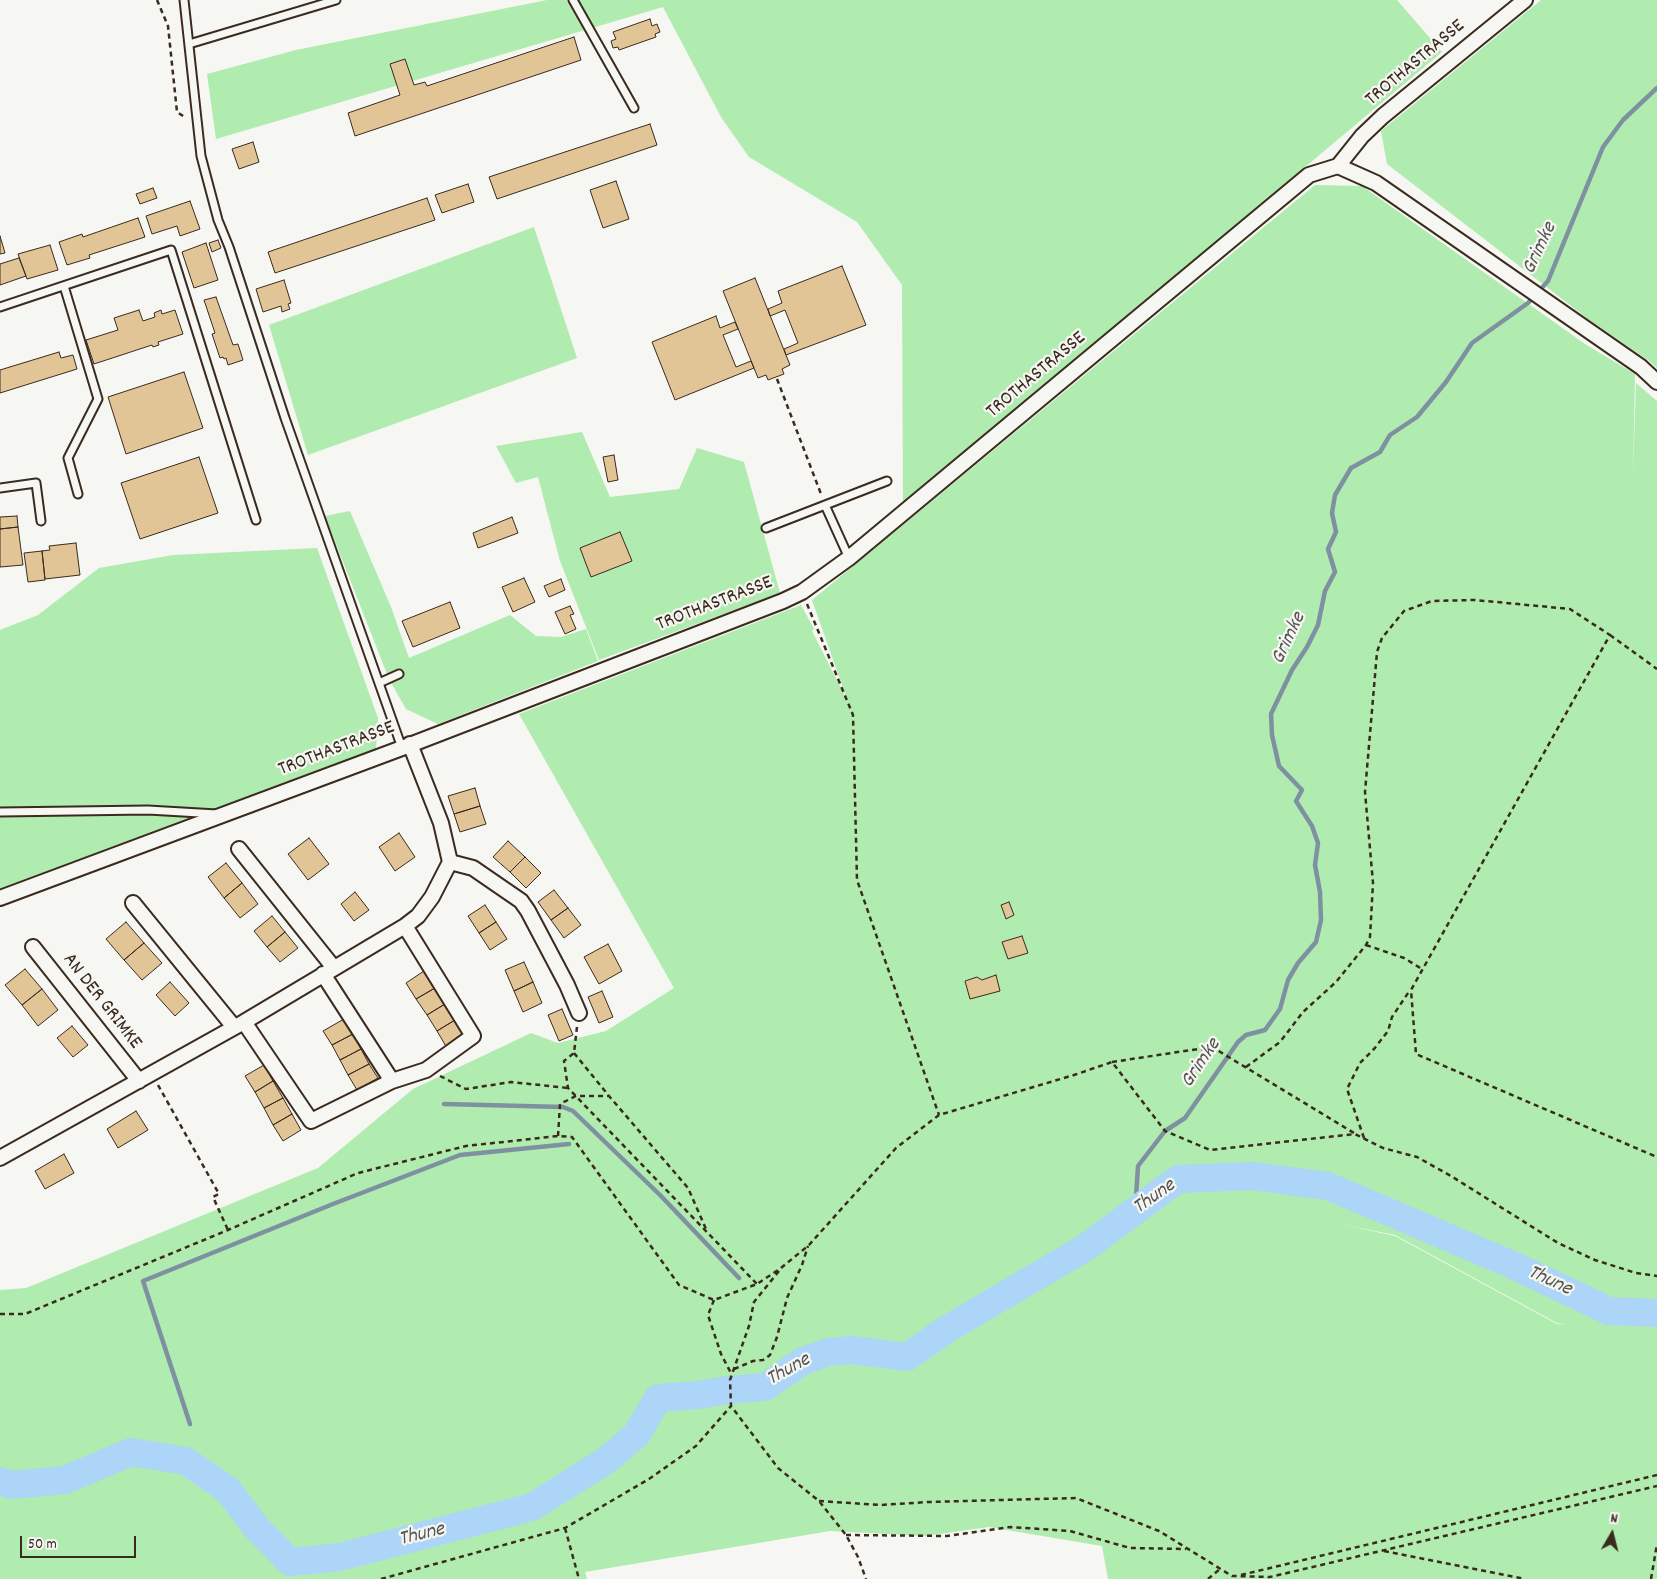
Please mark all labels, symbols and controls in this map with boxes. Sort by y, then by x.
street label: TROTHASTRASSE [1361,15,1471,113]
water label: Grimke [1518,219,1564,279]
street label: TROTHASTRASSE [982,327,1092,425]
street label: TROTHASTRASSE [653,572,777,638]
water label: Grimke [1267,609,1313,669]
street label: TROTHASTRASSE [275,717,399,783]
street label: AN DER GRIMKE [56,949,146,1055]
water label: Grimke [1176,1034,1228,1094]
water label: Thune [1129,1174,1181,1222]
water label: Thune [1523,1261,1575,1303]
water label: Thune [763,1349,815,1393]
north arrow [1587,1509,1637,1559]
text: N [1609,1509,1619,1530]
water label: Thune [397,1518,447,1554]
scale bar [22,1526,139,1558]
text: 50 m [28,1534,57,1556]

